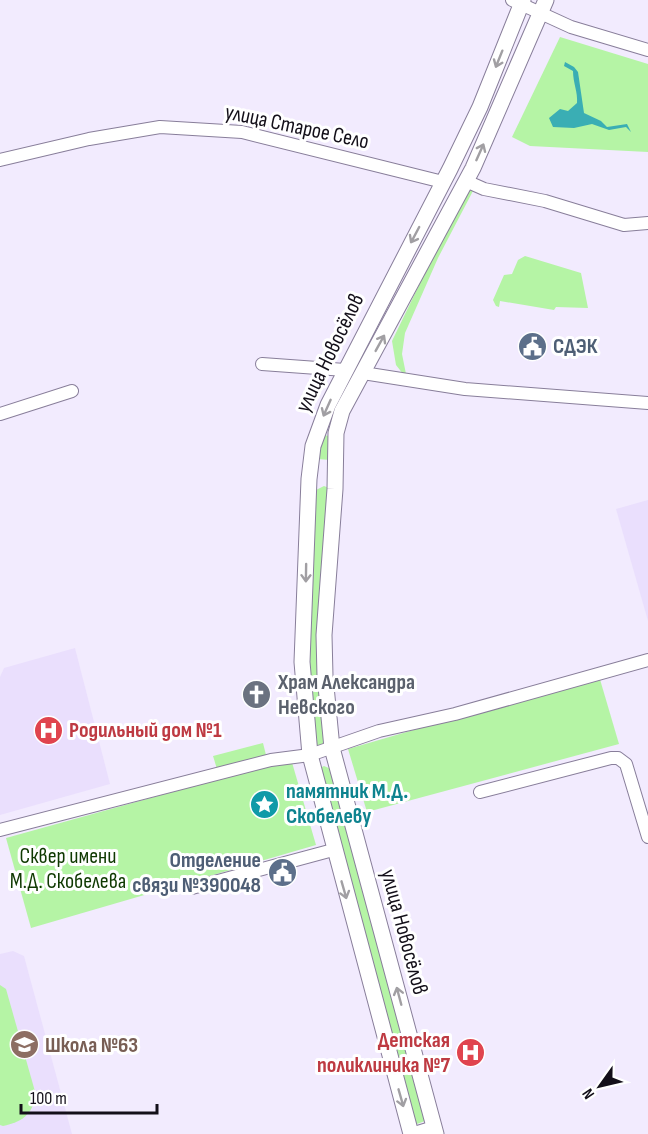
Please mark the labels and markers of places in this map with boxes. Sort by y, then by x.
public building icon: СДЭК [516,330,548,362]
place label: СДЭК [553,333,598,360]
place label: Храм Александра Невского [277,669,415,721]
church icon: Храм Александра Невского [241,679,273,711]
hospital icon: Родильный дом №1 [32,714,64,746]
place label: Родильный дом №1 [69,717,222,744]
place label: памятник М.Д. Скобелеву [286,778,408,830]
place icon: памятник М.Д. Скобелеву [249,788,281,820]
place label: Отделение связи №390048 [132,847,261,899]
public building icon: Отделение связи №390048 [266,857,298,889]
place label: Детская поликлиника №7 [317,1027,450,1079]
school or university icon: Школа №63 [8,1029,40,1061]
place label: Школа №63 [45,1032,138,1059]
hospital icon: Детская поликлиника №7 [455,1037,487,1069]

